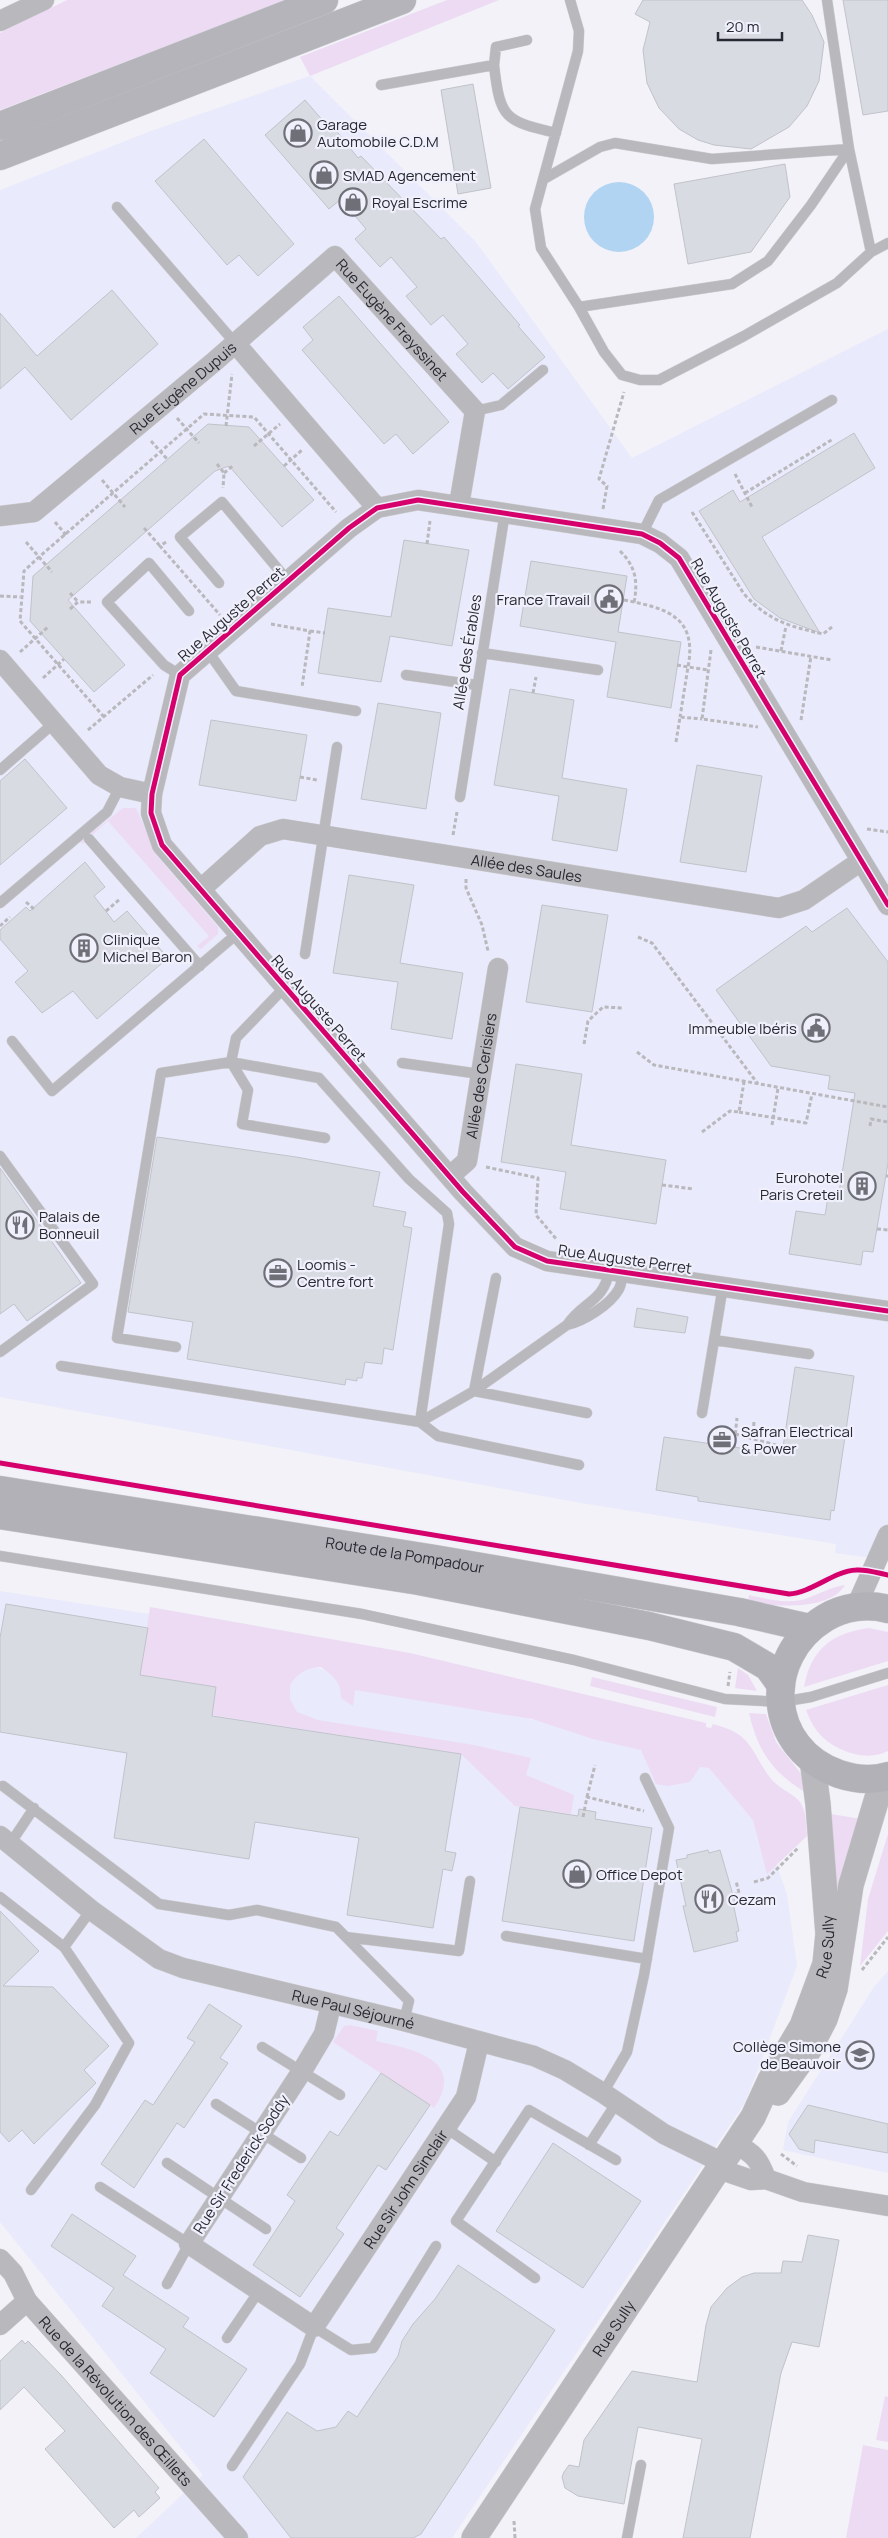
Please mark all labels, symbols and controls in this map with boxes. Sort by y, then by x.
scale bar [718,10,782,42]
text: 20 m [726,16,759,37]
place label: Garage Automobile C.D.M [317,114,439,152]
shop icon: Garage Automobile C.D.M [283,118,313,148]
shop icon: SMAD Agencement [309,160,339,190]
place label: SMAD Agencement [343,165,476,186]
shop icon: Royal Escrime [338,187,368,217]
place label: Royal Escrime [372,192,468,213]
street label: Rue Eugène Freyssinet [332,254,453,385]
street label: Rue Eugène Dupuis [125,337,241,439]
street label: Rue Auguste Perret [686,554,772,682]
street label: Rue Auguste Perret [173,562,289,666]
public building icon: France Travail [594,584,624,614]
place label: France Travail [496,589,590,610]
street label: Allée des Érables [448,593,487,711]
street label: Allée des Saules [469,849,584,887]
place label: Clinique Michel Baron [103,929,192,967]
building icon: Clinique Michel Baron [69,933,99,963]
street label: Rue Auguste Perret [267,950,371,1066]
street label: Allée des Cerisiers [460,1011,501,1140]
public building icon: Immeuble Ibéris [801,1013,831,1043]
place label: Immeuble Ibéris [688,1018,797,1039]
place label: Eurohotel Paris Creteil [760,1167,843,1205]
building icon: Eurohotel Paris Creteil [847,1171,877,1201]
place label: Palais de Bonneuil [39,1206,100,1244]
restaurant icon: Palais de Bonneuil [5,1210,35,1240]
street label: Rue Auguste Perret [557,1239,693,1279]
place label: Loomis - Centre fort [297,1254,374,1292]
office icon: Loomis - Centre fort [263,1258,293,1288]
place label: Safran Electrical & Power [741,1421,853,1459]
office icon: Safran Electrical & Power [707,1425,737,1455]
street label: Route de la Pompadour [324,1531,486,1578]
shop icon: Office Depot [562,1859,592,1889]
place label: Office Depot [596,1864,683,1885]
restaurant icon: Cezam [694,1884,724,1914]
place label: Cezam [728,1889,776,1910]
street label: Rue Sully [810,1914,839,1981]
street label: Rue Paul Séjourné [290,1984,417,2034]
place label: Collège Simone de Beauvoir [733,2036,842,2074]
school or university icon: Collège Simone de Beauvoir [845,2040,875,2070]
street label: Rue Sir Frederick Soddy [188,2090,294,2238]
street label: Rue Sir John Sinclair [358,2125,452,2253]
street label: Rue Sully [587,2296,639,2360]
street label: Rue de la Révolution des Œillets [34,2311,197,2490]

